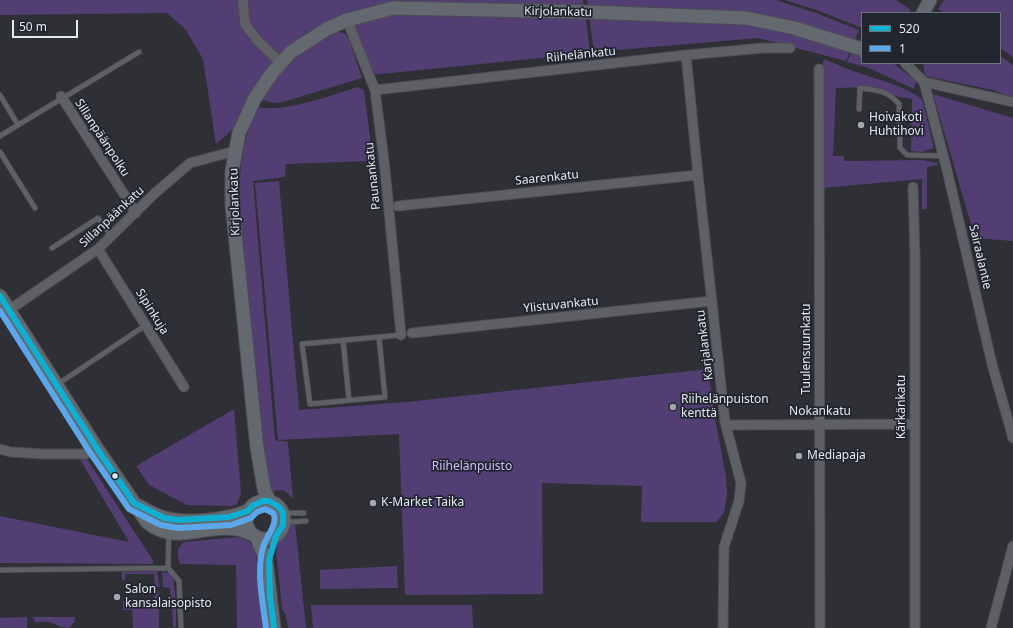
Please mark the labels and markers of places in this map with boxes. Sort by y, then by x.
place label: Hoivakoti Huhtihovi [869,111,924,139]
marker: Hoivakoti Huhtihovi [856,120,866,130]
place label: Riihelänpuiston kenttä [681,393,769,421]
marker: Riihelänpuiston kenttä [668,402,678,412]
place label: Mediapaja [807,449,866,463]
marker: Mediapaja [794,451,804,461]
unlabelled marker [110,471,120,481]
place label: K-Market Taika [381,496,464,510]
marker: K-Market Taika [368,498,378,508]
place label: Salon kansalaisopisto [125,583,212,611]
marker: Salon kansalaisopisto [112,592,122,602]

